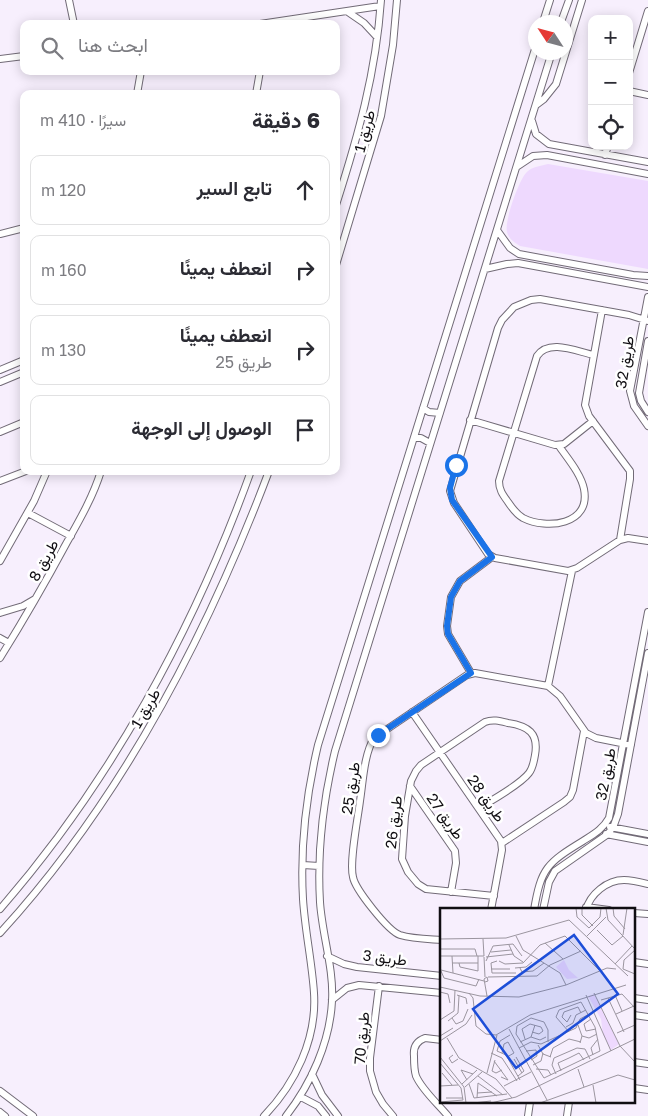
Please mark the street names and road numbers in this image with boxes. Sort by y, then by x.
street label: طريق 1 [350,108,380,155]
street label: طريق 32 [611,334,639,390]
street label: طريق 8 [24,536,64,585]
street label: طريق 1 [126,685,165,732]
street label: طريق 32 [591,746,621,802]
street label: طريق 25 [337,760,365,816]
street label: طريق 28 [463,771,510,826]
street label: طريق 27 [422,789,468,844]
street label: طريق 26 [381,794,407,850]
street label: طريق 3 [362,945,408,971]
street label: طريق 70 [350,1011,374,1065]

